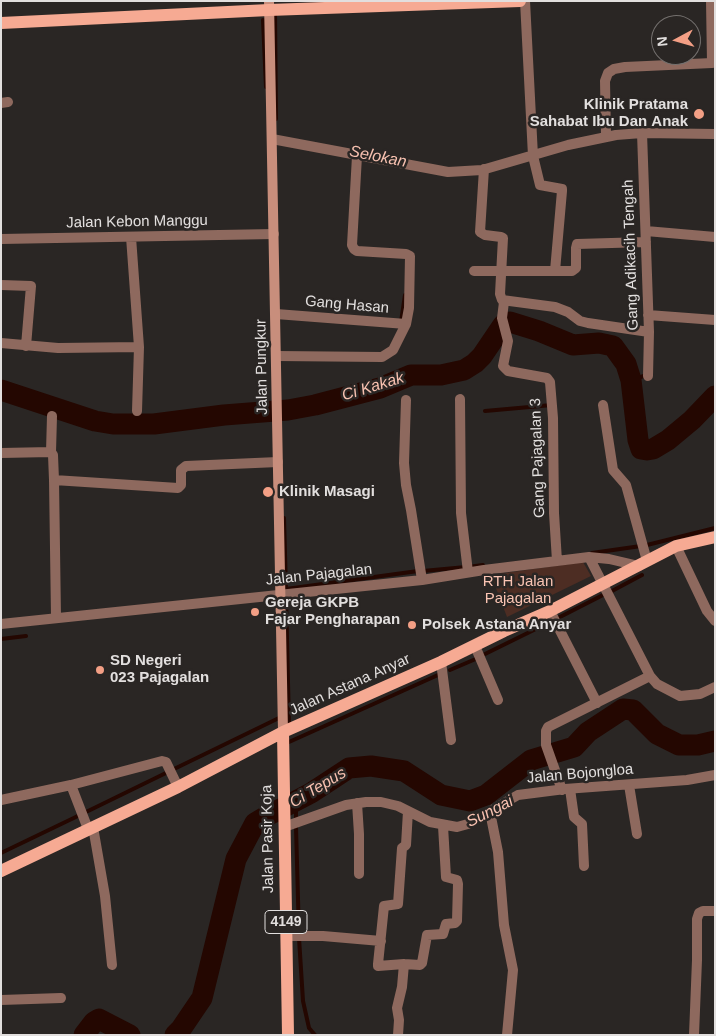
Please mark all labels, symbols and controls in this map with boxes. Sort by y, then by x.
north arrow [651,15,701,65]
text: N [654,36,671,47]
place label: Klinik Pratama Sahabat Ibu Dan Anak [530,96,688,131]
marker: Klinik Pratama Sahabat Ibu Dan Anak [692,107,706,121]
water label: Selokan [348,142,408,172]
street label: Gang Adikacih Tengah [619,179,643,331]
street label: Jalan Kebon Manggu [66,212,208,232]
street label: Gang Hasan [304,292,390,318]
street label: Jalan Pungkur [252,319,272,415]
water label: Ci Kakak [340,368,406,406]
street label: Gang Pajagalan 3 [527,398,549,518]
place label: Klinik Masagi [279,483,375,501]
marker: Klinik Masagi [261,485,275,499]
street label: Jalan Pajagalan [265,560,373,590]
park label: RTH Jalan Pajagalan [483,573,553,608]
place label: Gereja GKPB Fajar Pengharapan [265,594,400,629]
marker: Gereja GKPB Fajar Pengharapan [249,606,261,618]
place label: Polsek Astana Anyar [422,616,571,634]
marker: Polsek Astana Anyar [406,619,418,631]
street label: Jalan Astana Anyar [287,650,413,720]
place label: SD Negeri 023 Pajagalan [110,652,209,687]
marker: SD Negeri 023 Pajagalan [94,664,106,676]
street label: Jalan Bojongloa [526,760,634,788]
water label: Ci Tepus [286,764,350,812]
street label: Jalan Pasir Koja [258,785,278,893]
water label: Sungai [463,792,517,832]
road number: 4149 [265,910,307,934]

